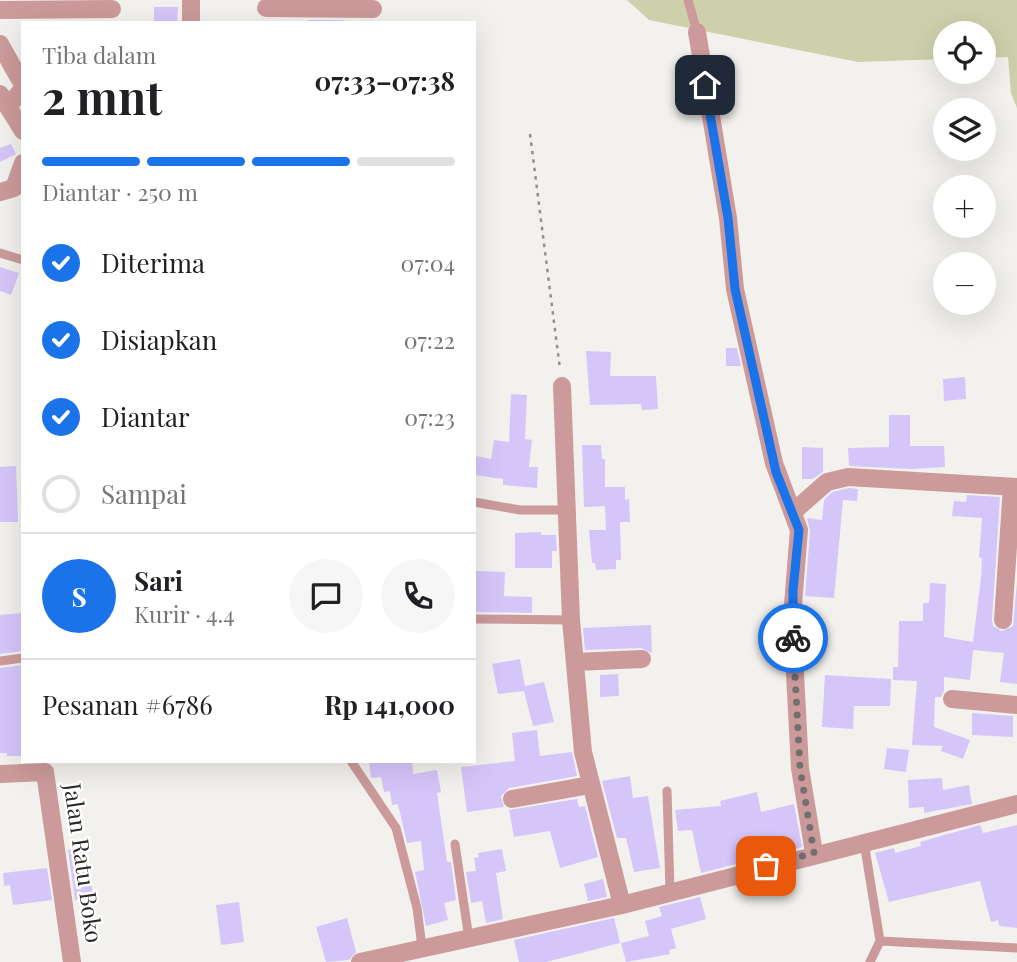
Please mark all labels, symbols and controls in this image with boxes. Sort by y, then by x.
map controls [933,21,996,315]
button: locate [933,21,996,84]
text: Tiba dalam [42,39,156,70]
pin [675,55,735,115]
text: 07:33–07:38 [314,63,455,98]
text: 2 mnt [42,65,162,127]
icon: home [686,66,724,104]
button: layers [933,98,996,161]
button: + [933,175,996,238]
text: Diantar · 250 m [42,176,198,207]
icon: check [42,244,80,282]
text: Diterima [101,245,205,280]
text: 07:04 [401,247,455,278]
button: − [933,252,996,315]
icon: check [42,321,80,359]
text: Disiapkan [101,322,217,357]
text: 07:22 [404,324,455,355]
icon: check [42,398,80,436]
text: Diantar [101,399,190,434]
text: 07:23 [404,401,455,432]
text: Sampai [101,476,187,511]
button: chat [289,559,363,633]
button: phone [381,559,455,633]
text: Sari [134,563,183,598]
text: S [71,579,87,614]
text: Kurir · 4.4 [134,598,235,629]
courier [758,603,828,673]
icon: bike [774,619,812,657]
text: Pesanan #6786 [42,687,213,722]
text: Rp 141,000 [324,687,455,722]
street label: Jalan Ratu Boko [58,780,111,945]
pin [736,836,796,896]
icon: bag [747,847,785,885]

